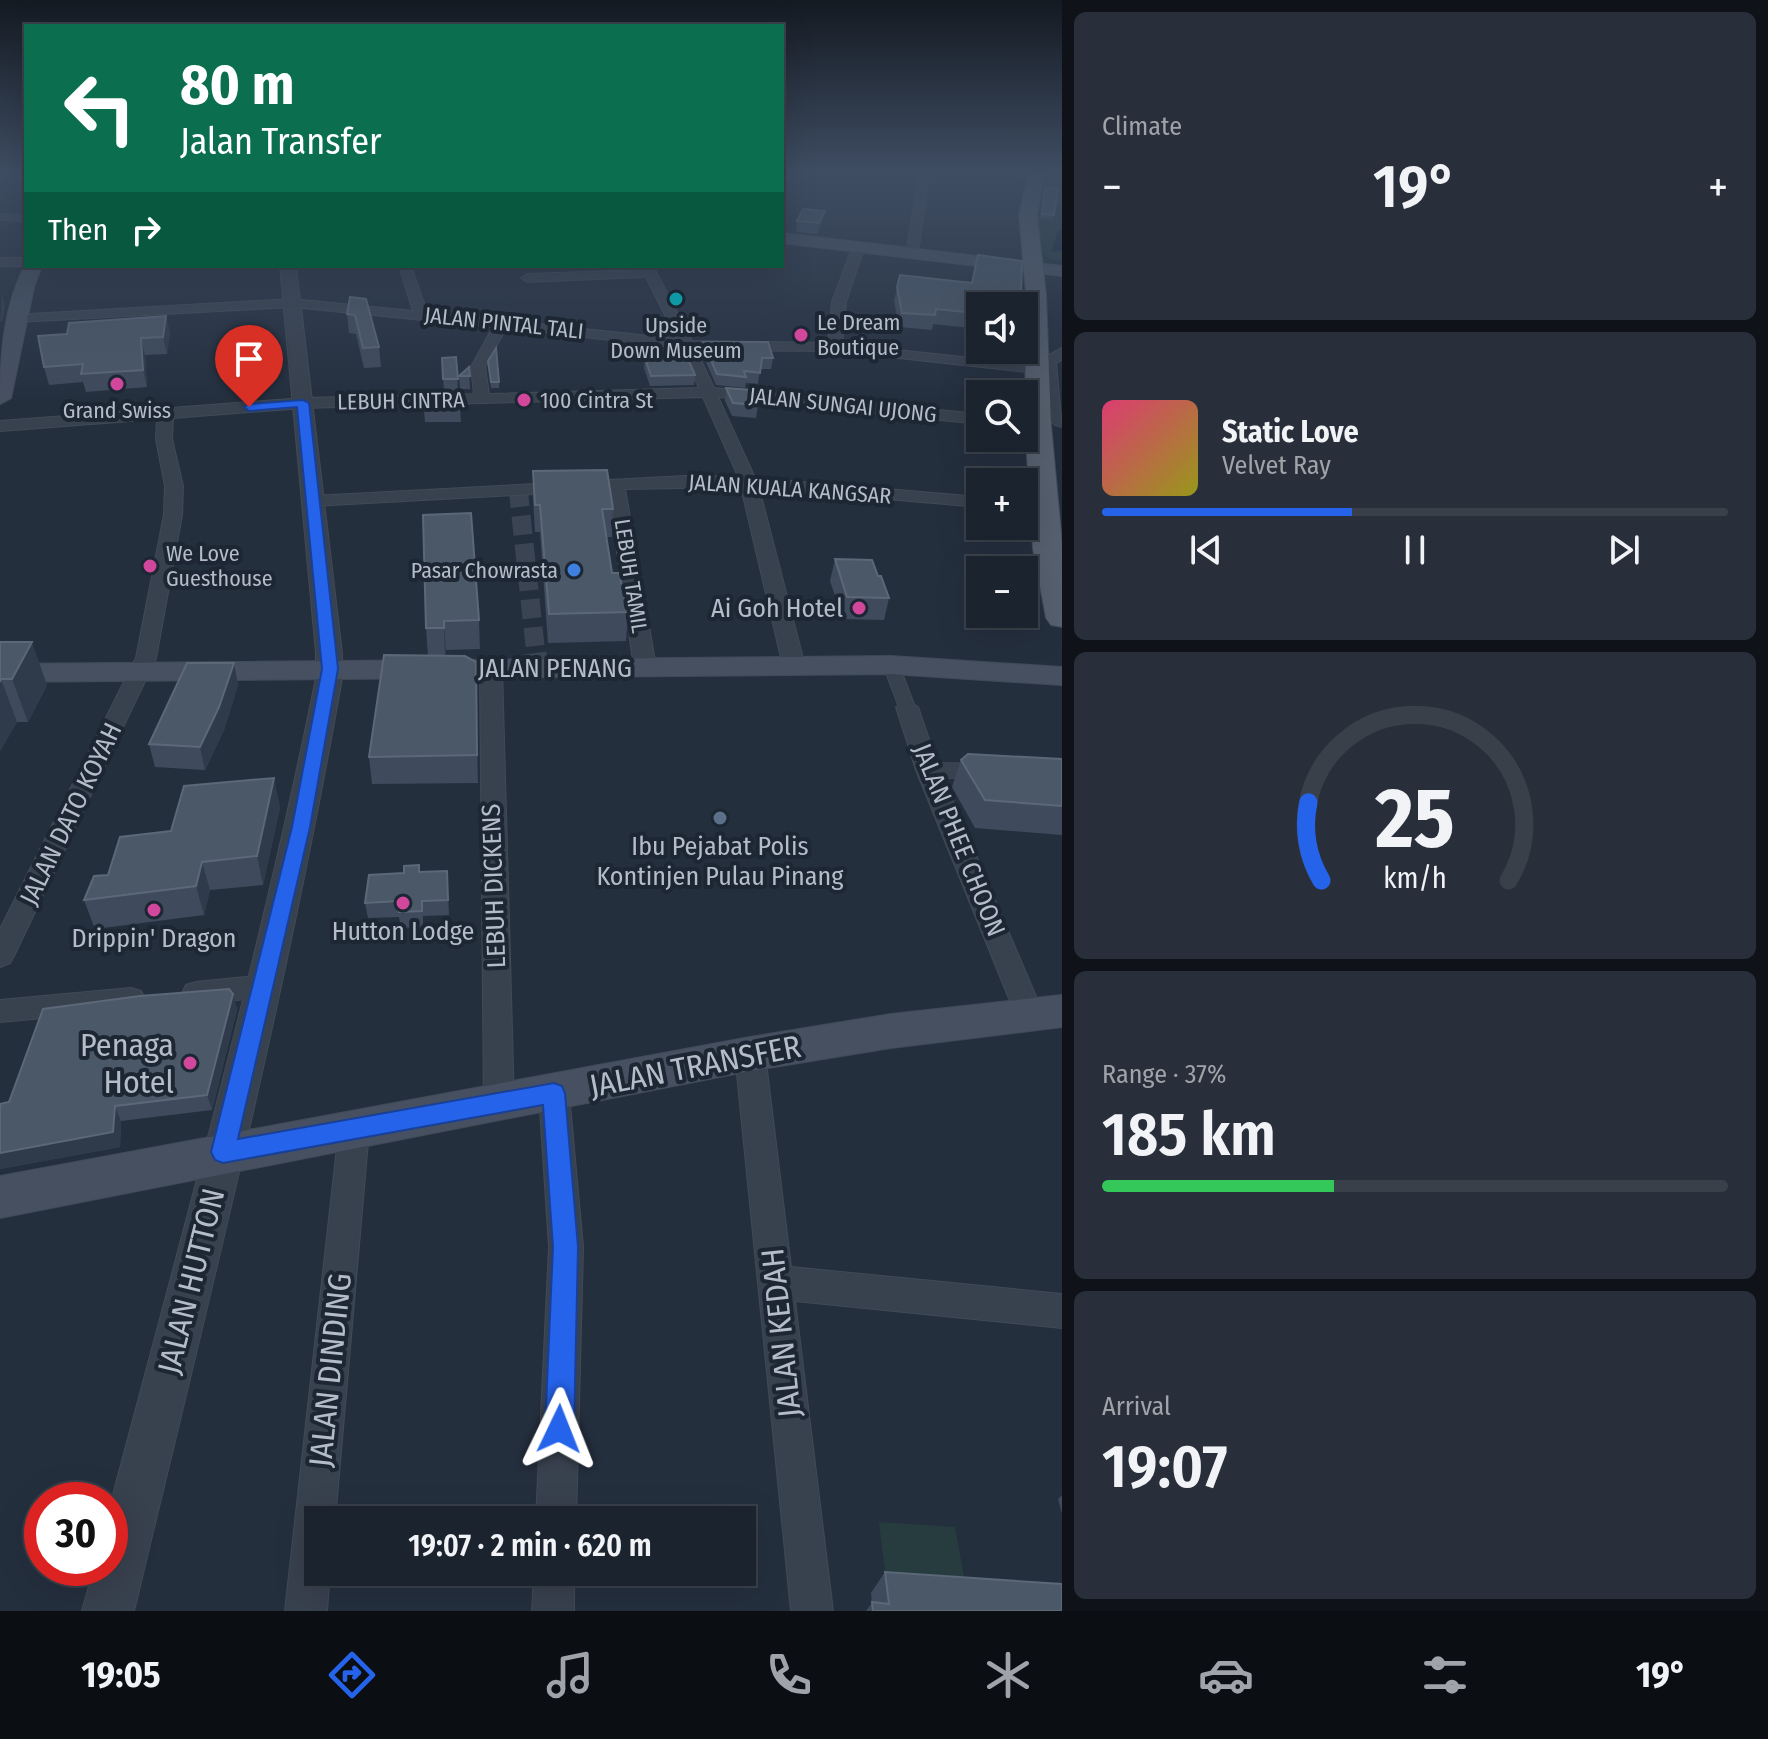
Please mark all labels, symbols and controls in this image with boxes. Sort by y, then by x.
text: 80 m [180,52,295,119]
icon: left [48,56,152,160]
text: Climate [1102,111,1182,142]
text: Jalan Transfer [180,120,382,164]
text: 19° [1373,151,1457,223]
text: − [1102,161,1122,214]
text: + [1708,161,1728,214]
icon: right [124,208,168,252]
text: Then [48,212,108,248]
marker: Upside Down Museum [667,290,685,308]
map controls [966,292,1038,628]
button: sound [966,292,1038,364]
street label: JALAN PINTAL TALI [423,301,585,345]
place label: Le Dream Boutique [817,309,901,361]
place label: Upside Down Museum [610,312,742,364]
pin [215,325,283,407]
marker: Le Dream Boutique [792,326,810,344]
icon: arrive [227,337,271,381]
marker: Grand Swiss [108,375,126,393]
button: search [966,380,1038,452]
street label: JALAN SUNGAI UJONG [748,382,938,428]
street label: LEBUH CINTRA [337,386,465,416]
place label: 100 Cintra St [540,387,654,414]
marker: 100 Cintra St [515,391,533,409]
place label: Grand Swiss [63,397,171,424]
text: Static Love [1222,414,1359,450]
text: Velvet Ray [1222,450,1331,481]
street label: JALAN KUALA KANGSAR [688,468,892,510]
button: + [966,468,1038,540]
street label: LEBUH TAMIL [609,517,653,635]
icon: previous [1184,528,1228,572]
icon: pause [1393,528,1437,572]
icon: next [1602,528,1646,572]
place label: We Love Guesthouse [166,540,273,592]
button: − [966,556,1038,628]
marker: We Love Guesthouse [141,557,159,575]
place label: Pasar Chowrasta [411,557,558,584]
marker: Pasar Chowrasta [565,561,583,579]
place label: Ai Goh Hotel [711,593,843,624]
marker: Ai Goh Hotel [850,599,868,617]
street label: JALAN PENANG [478,653,632,684]
street label: JALAN DATO KOYAH [14,718,128,910]
street label: JALAN PHEE CHOON [906,739,1012,941]
text: 25 [1374,769,1455,869]
street label: LEBUH DICKENS [476,803,512,969]
marker: Ibu Pejabat Polis Kontinjen Pulau Pinang [711,809,729,827]
place label: Ibu Pejabat Polis Kontinjen Pulau Pinang [596,831,844,892]
text: km/h [1383,862,1447,897]
marker: Hutton Lodge [394,894,412,912]
marker: Drippin' Dragon [145,901,163,919]
place label: Hutton Lodge [332,916,474,947]
place label: Drippin' Dragon [72,923,236,954]
place label: Penaga Hotel [80,1026,174,1101]
street label: JALAN TRANSFER [586,1027,804,1105]
marker: Penaga Hotel [181,1054,199,1072]
text: Range · 37% [1102,1059,1227,1090]
text: 185 km [1102,1099,1276,1171]
street label: JALAN HUTTON [150,1184,232,1378]
street label: JALAN KEDAH [753,1247,809,1419]
street label: JALAN DINDING [301,1271,359,1469]
position arrow [517,1387,601,1471]
text: Arrival [1102,1391,1171,1422]
text: 19:07 [1102,1431,1228,1503]
speed limit sign: 30 [24,1482,128,1586]
text: 19:07 · 2 min · 620 m [408,1528,652,1564]
icon: directions [324,1647,380,1703]
icon: music [542,1647,598,1703]
icon: phone [761,1647,817,1703]
icon: climate [980,1647,1036,1703]
icon: car [1198,1647,1254,1703]
icon: filters [1417,1647,1473,1703]
text: 19:05 [81,1653,161,1697]
text: 19° [1636,1653,1687,1697]

